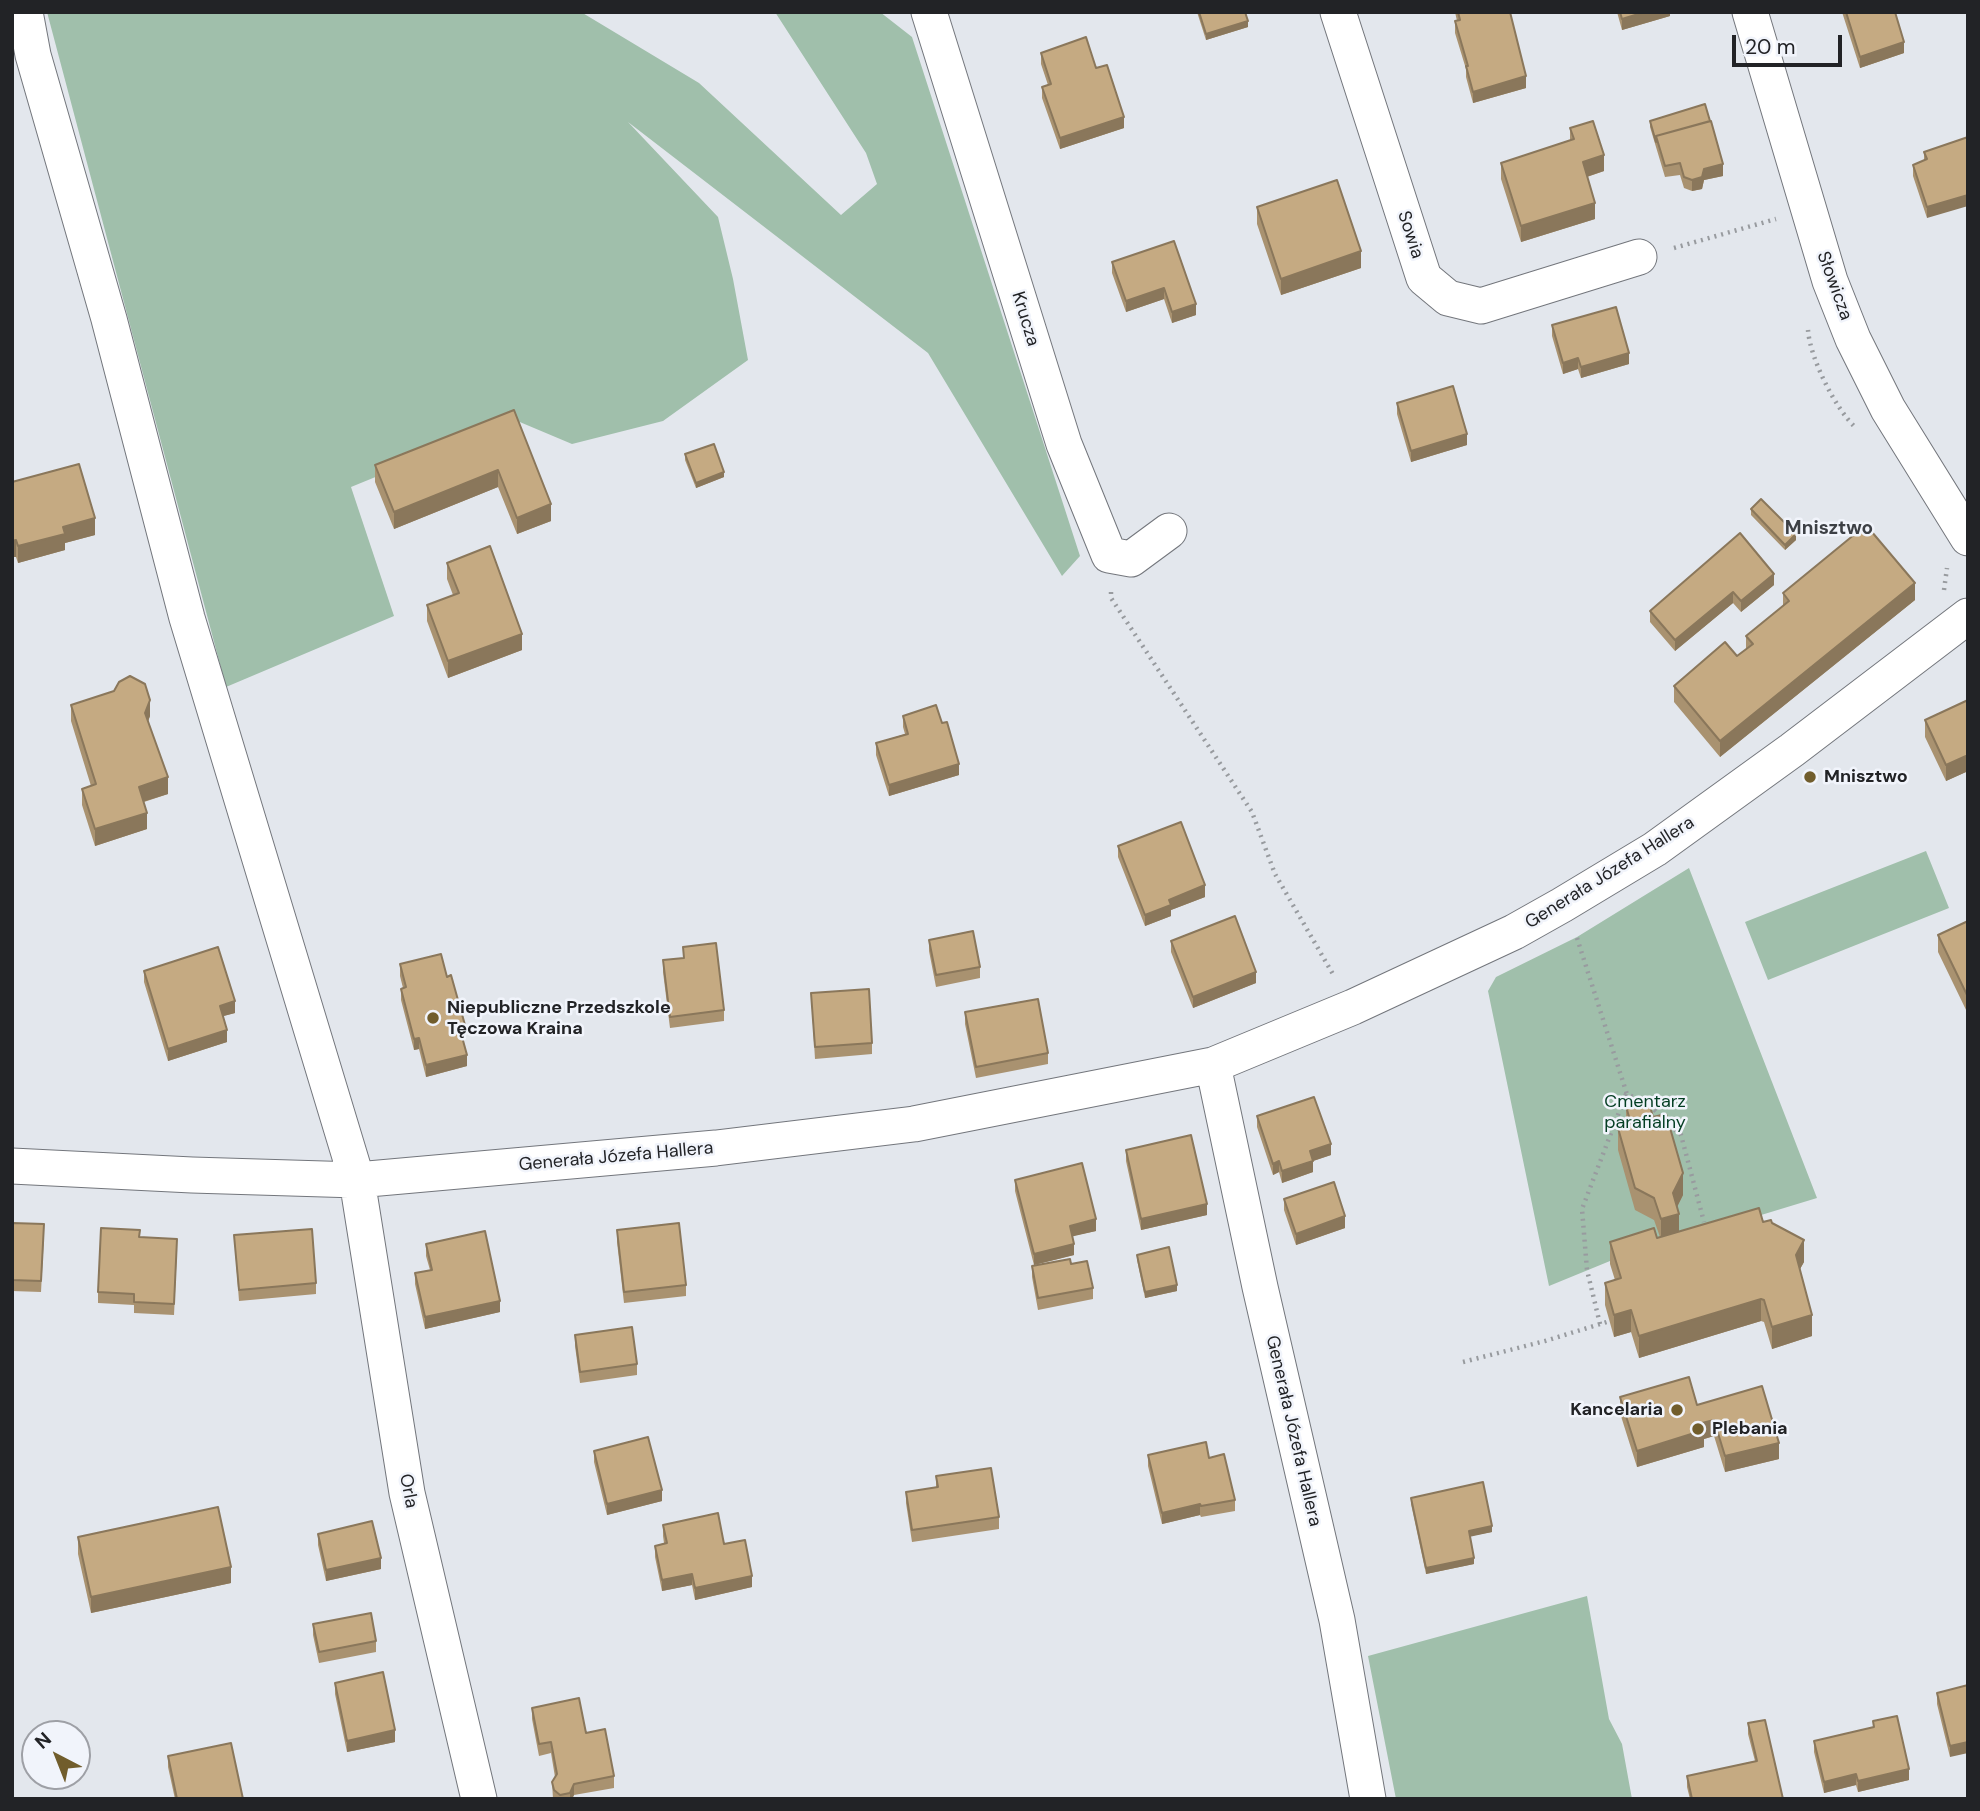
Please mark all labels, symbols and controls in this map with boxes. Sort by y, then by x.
scale bar [1735,21,1845,65]
text: 20 m [1745,33,1796,61]
street label: Sowia [1392,209,1428,261]
street label: Słowicza [1812,249,1856,323]
street label: Krucza [1007,289,1043,349]
district label: Mnisztwo [1785,518,1873,540]
place label: Mnisztwo [1824,766,1908,788]
marker: Mnisztwo [1802,769,1818,785]
street label: Generała Józefa Hallera [1521,812,1699,934]
place label: Niepubliczne Przedszkole Tęczowa Kraina [447,997,671,1040]
marker: Niepubliczne Przedszkole Tęczowa Kraina [425,1010,441,1026]
park label: Cmentarz parafialny [1604,1091,1686,1134]
street label: Generała Józefa Hallera [518,1138,714,1176]
street label: Generała Józefa Hallera [1261,1333,1325,1529]
place label: Kancelaria [1570,1399,1663,1421]
marker: Kancelaria [1669,1402,1685,1418]
place label: Plebania [1712,1418,1788,1440]
marker: Plebania [1690,1421,1706,1437]
street label: Orla [394,1472,422,1510]
north arrow [21,1720,91,1790]
text: N [29,1727,56,1754]

